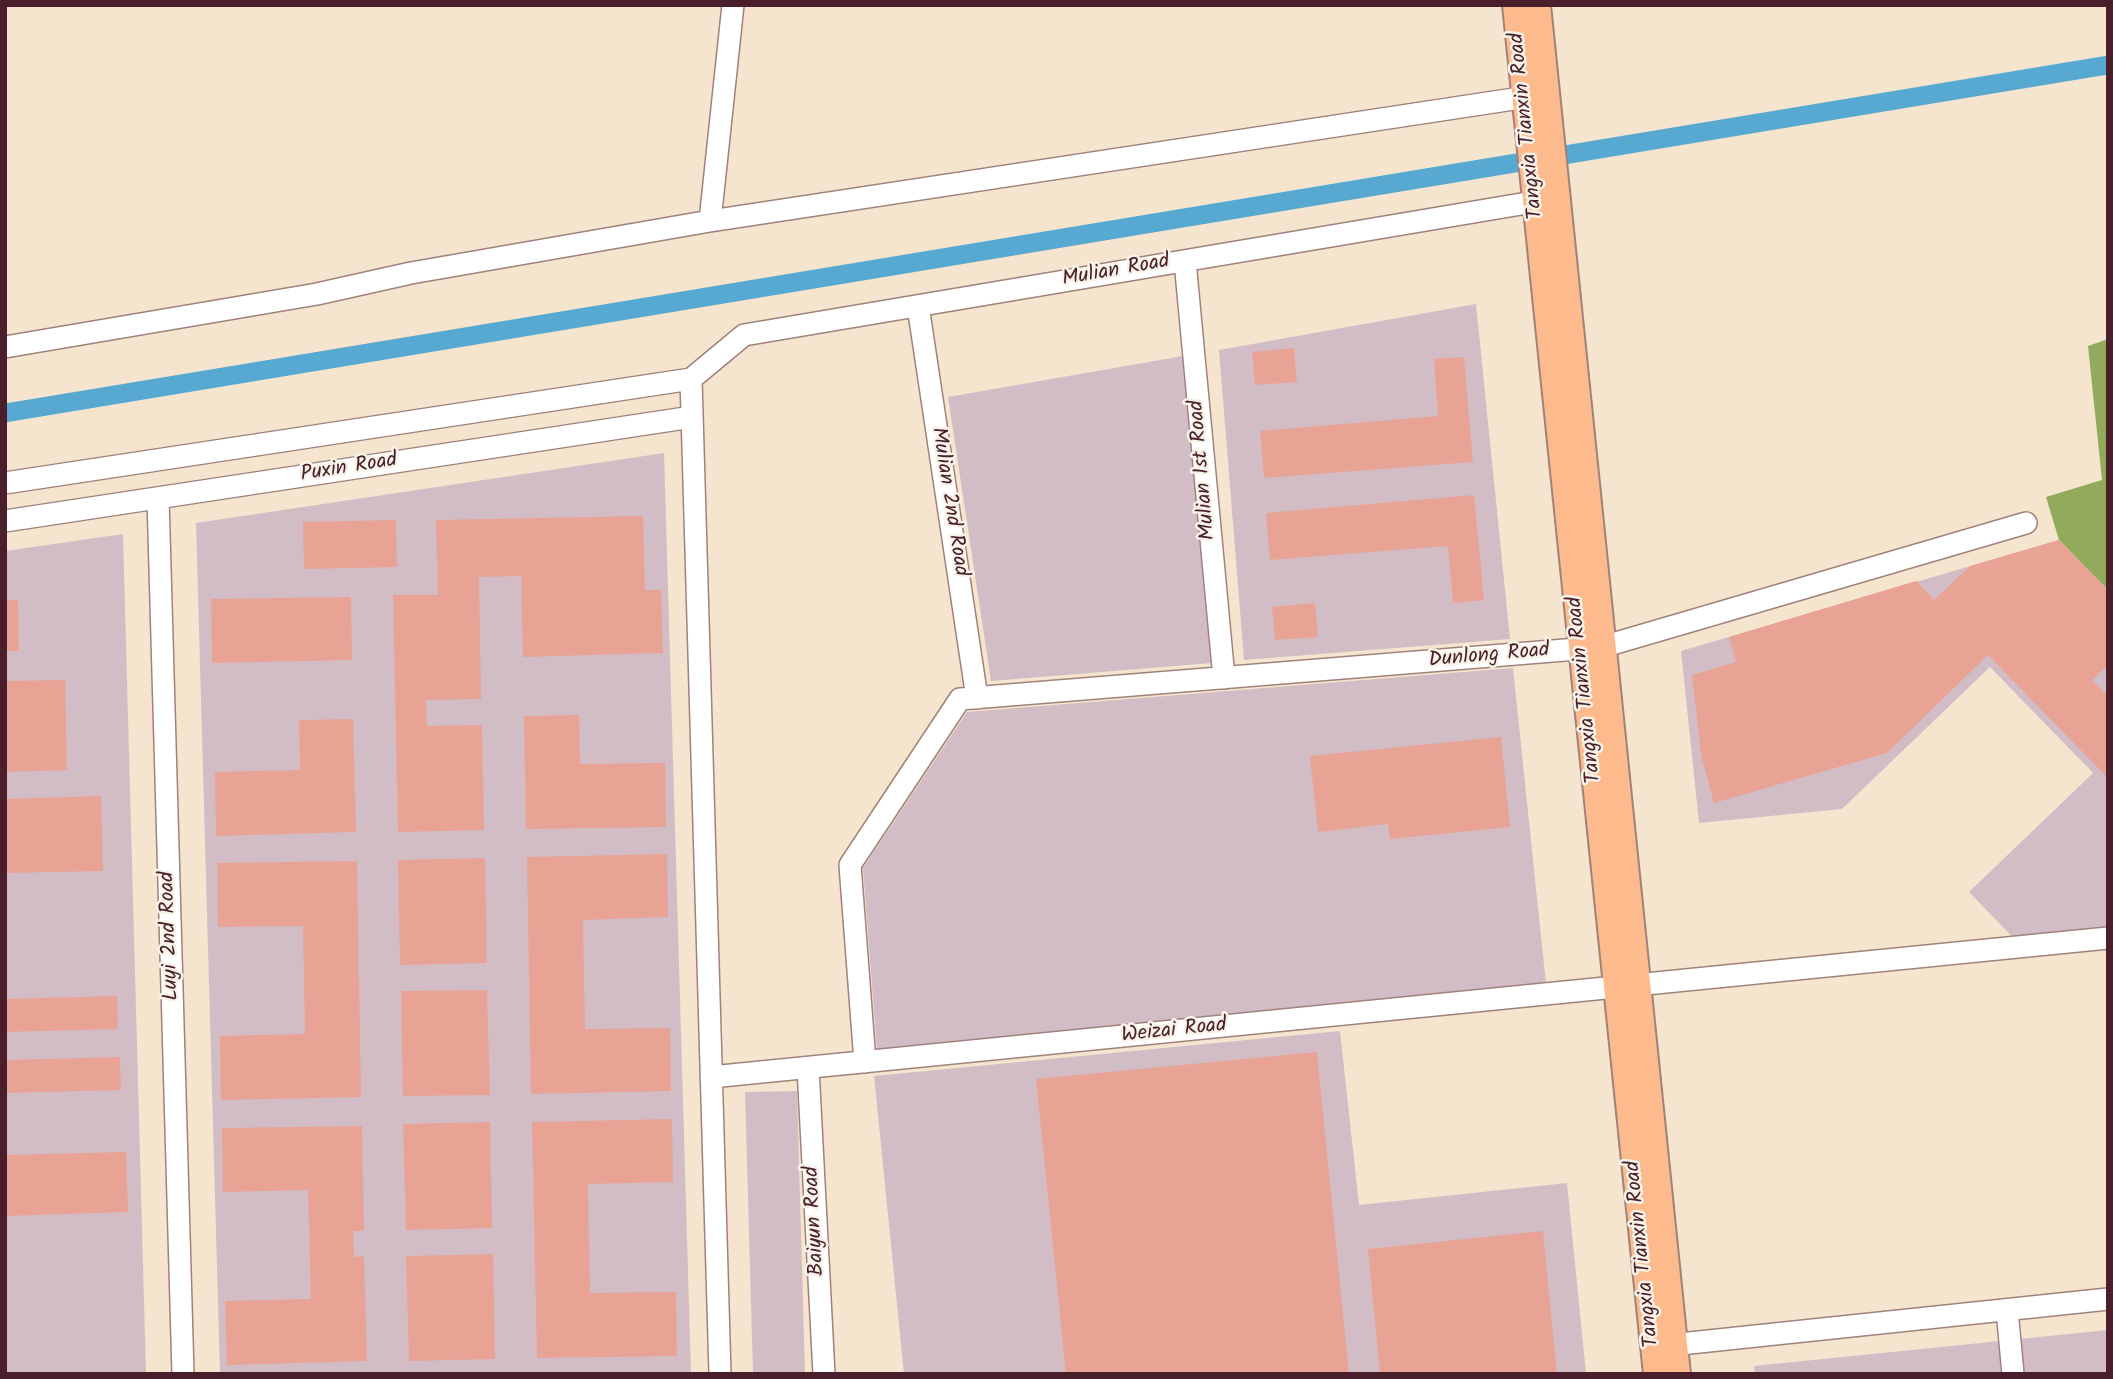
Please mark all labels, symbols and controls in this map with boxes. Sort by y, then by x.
street label: Tangxia Tianxin Road [1506,31,1550,221]
street label: Mulian Road [1060,250,1172,294]
street label: Mulian 1st Road [1185,399,1223,541]
street label: Mulian 2nd Road [924,426,972,578]
street label: Puxin Road [299,449,399,489]
street label: Tangxia Tianxin Road [1564,595,1608,785]
street label: Dunlong Road [1428,639,1550,675]
street label: Luyi 2nd Road [156,871,186,1001]
street label: Weizai Road [1120,1014,1228,1050]
street label: Tangxia Tianxin Road [1622,1159,1666,1349]
street label: Baiyun Road [801,1165,831,1277]

